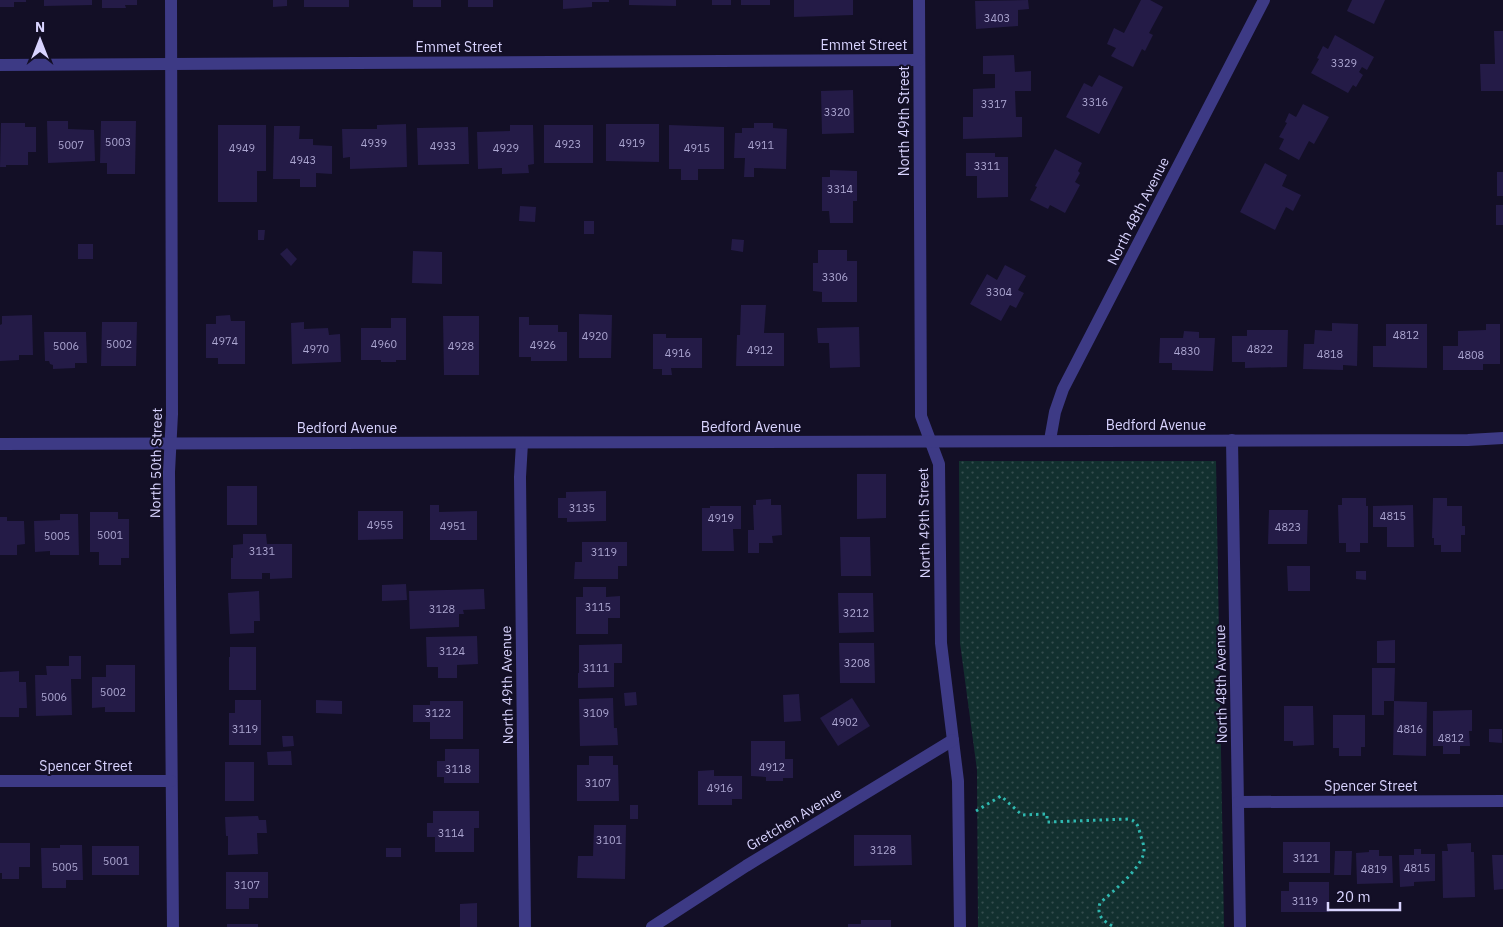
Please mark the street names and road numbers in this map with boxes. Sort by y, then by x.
street label: Emmet Street [821,36,908,54]
street label: Emmet Street [416,38,503,56]
street label: North 49th Street [895,66,913,176]
street label: North 48th Avenue [1103,154,1173,268]
street label: North 50th Street [146,408,166,518]
street label: Bedford Avenue [1106,416,1207,434]
street label: Bedford Avenue [701,418,802,436]
street label: Bedford Avenue [297,419,398,437]
street label: North 49th Street [914,468,934,578]
street label: North 48th Avenue [1211,624,1231,744]
street label: North 49th Avenue [497,625,517,745]
street label: Spencer Street [39,757,133,775]
street label: Spencer Street [1324,777,1418,795]
street label: Gretchen Avenue [743,783,845,855]

